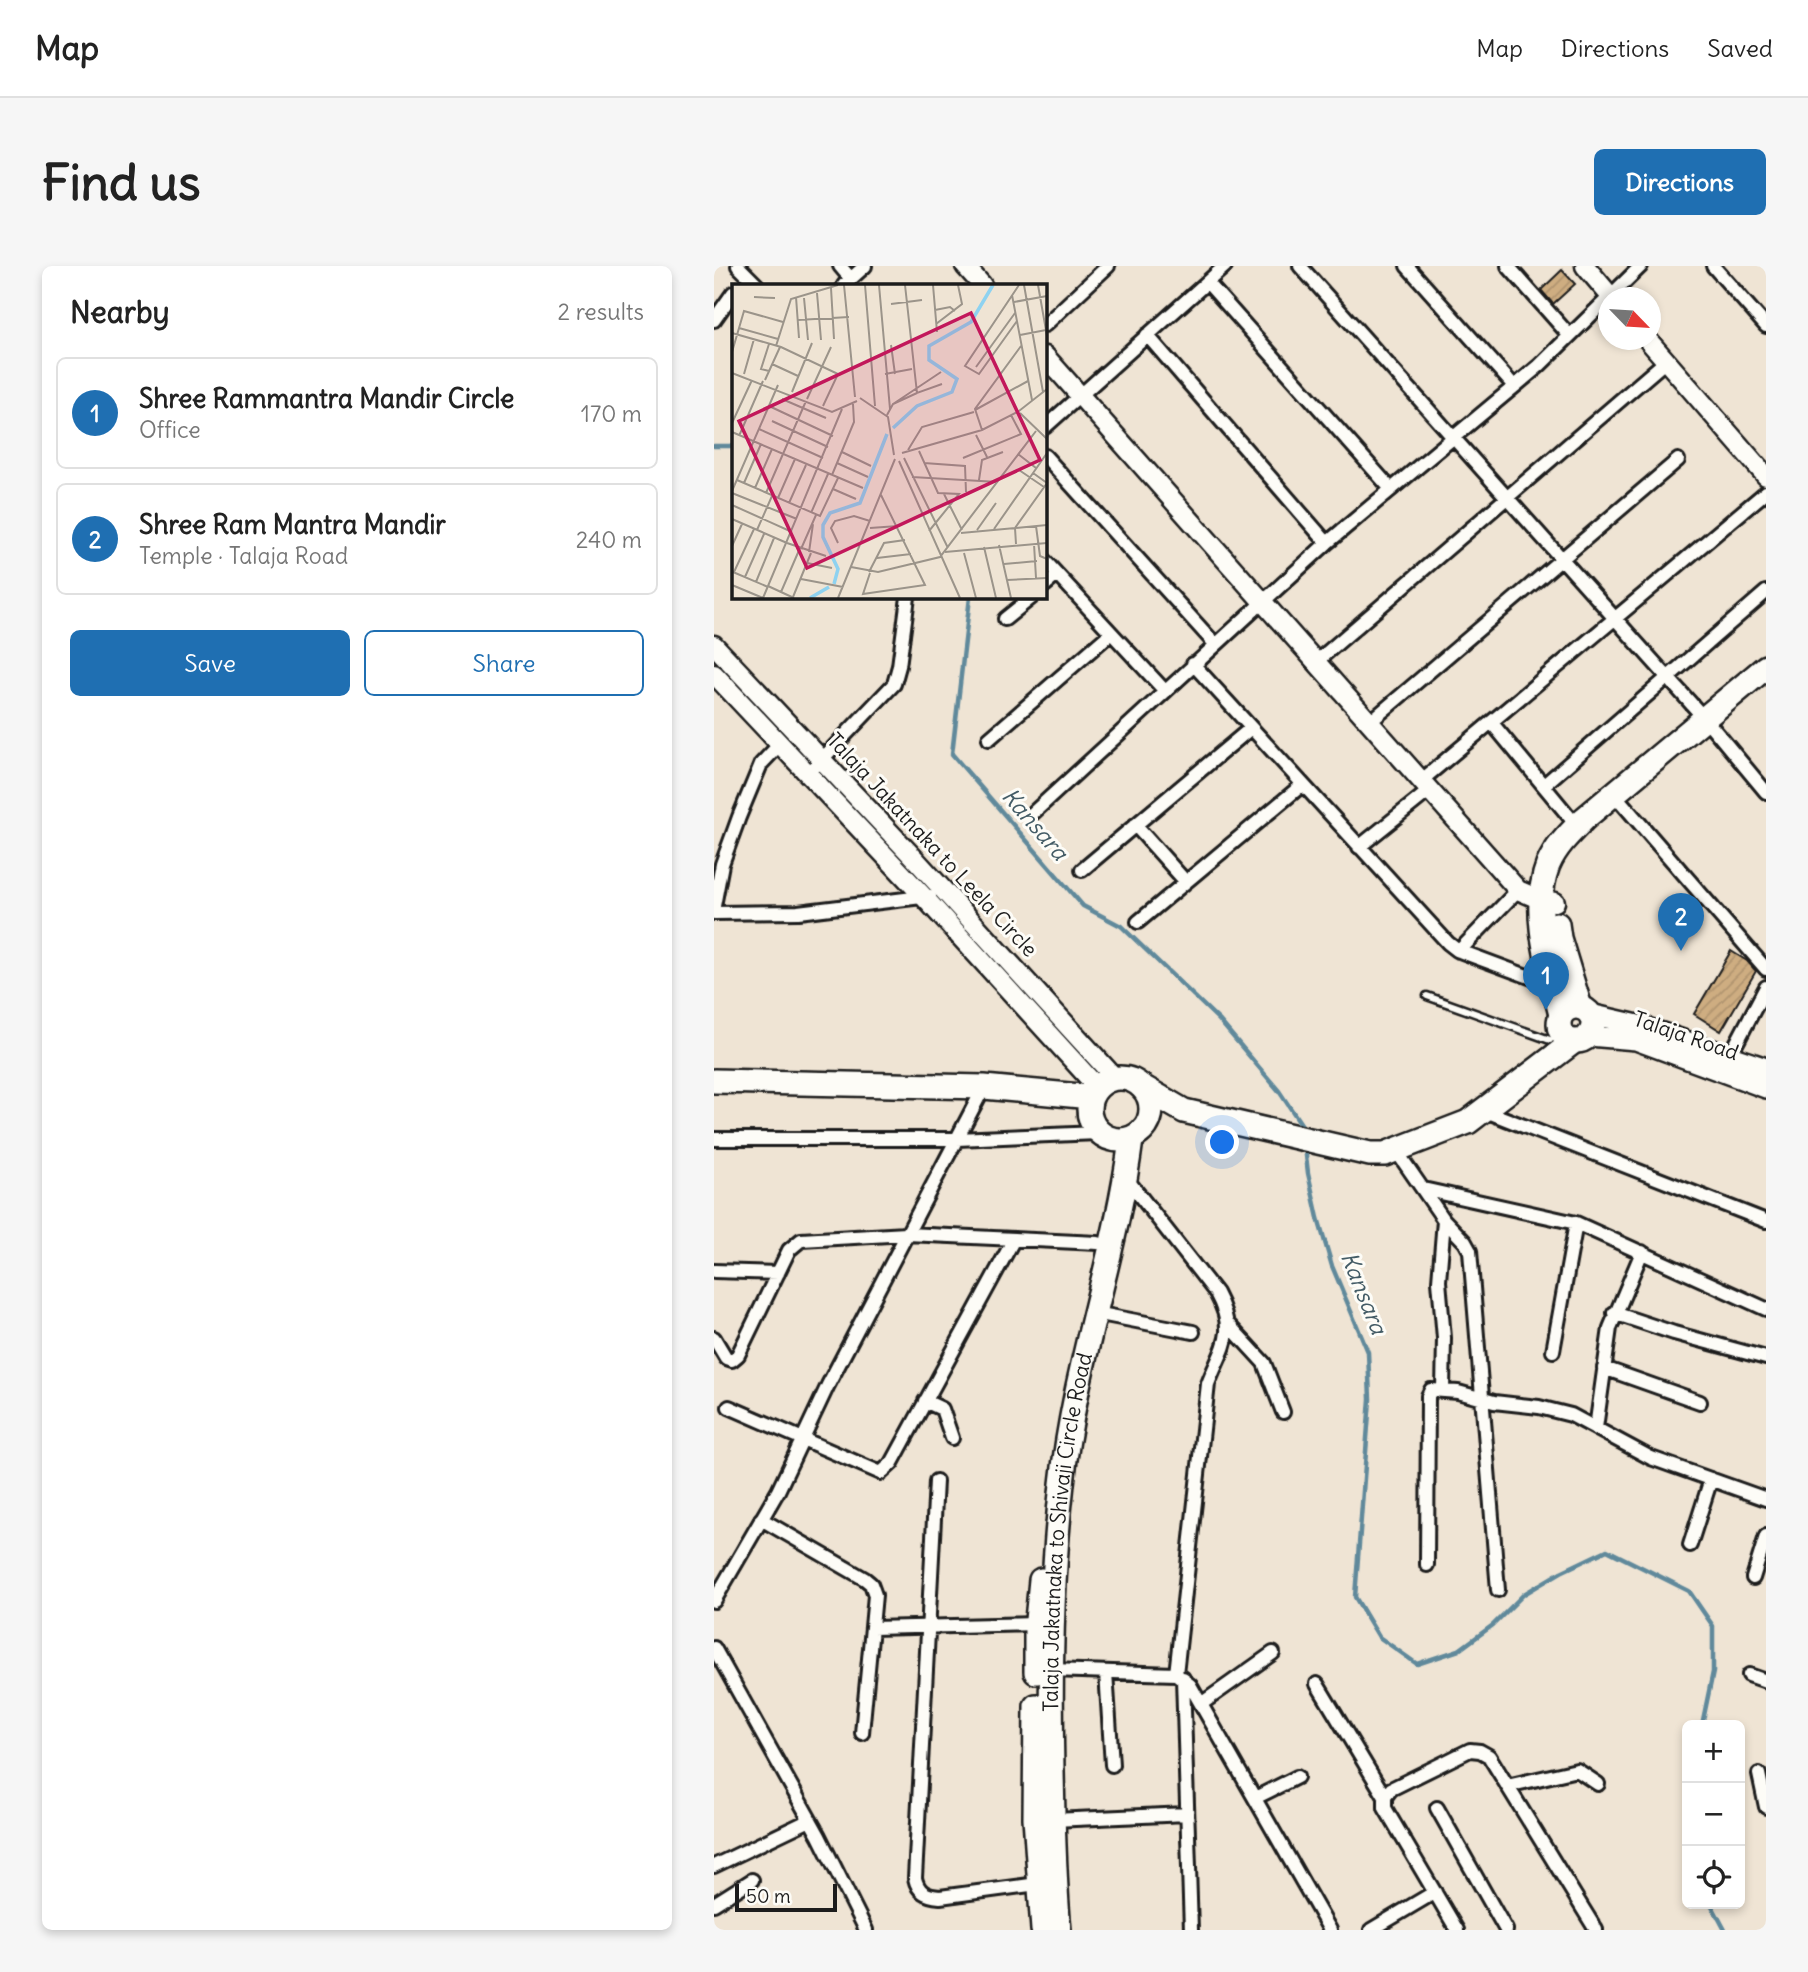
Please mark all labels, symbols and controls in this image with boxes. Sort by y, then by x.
text: Map [35,27,99,69]
text: Map [1476,33,1523,63]
text: Directions [1561,33,1669,63]
text: Saved [1707,33,1773,63]
button: Directions [1594,149,1766,215]
text: Find us [42,152,200,213]
inset map [732,284,1046,598]
north arrow [1598,287,1661,350]
text: Nearby [70,293,170,331]
text: 2 results [558,297,644,326]
text: Shree Rammantra Mandir Circle [139,382,514,415]
text: 1 [90,399,100,428]
text: 170 m [581,399,642,428]
text: Office [139,415,201,444]
text: Shree Ram Mantra Mandir [139,508,446,541]
text: 2 [89,525,101,554]
text: 240 m [576,525,642,554]
text: Temple · Talaja Road [139,541,348,570]
button: Save [70,630,350,696]
button: Share [364,630,644,696]
street label: Talaja Jakatnaka to Leela Circle [821,727,1043,962]
water label: Kansara [996,782,1076,867]
pin: 2 [1658,893,1704,951]
pin: 1 [1523,952,1569,1010]
street label: Talaja Road [1630,1005,1742,1066]
your location [1205,1125,1239,1159]
water label: Kansara [1335,1247,1395,1340]
street label: Talaja Jakatnaka to Shivaji Circle Road [1037,1350,1098,1712]
map controls [1682,1720,1745,1909]
button: + [1682,1720,1745,1783]
button: − [1682,1783,1745,1846]
button: locate [1682,1846,1745,1909]
scale bar [735,1881,836,1913]
text: 50 m [746,1884,791,1908]

